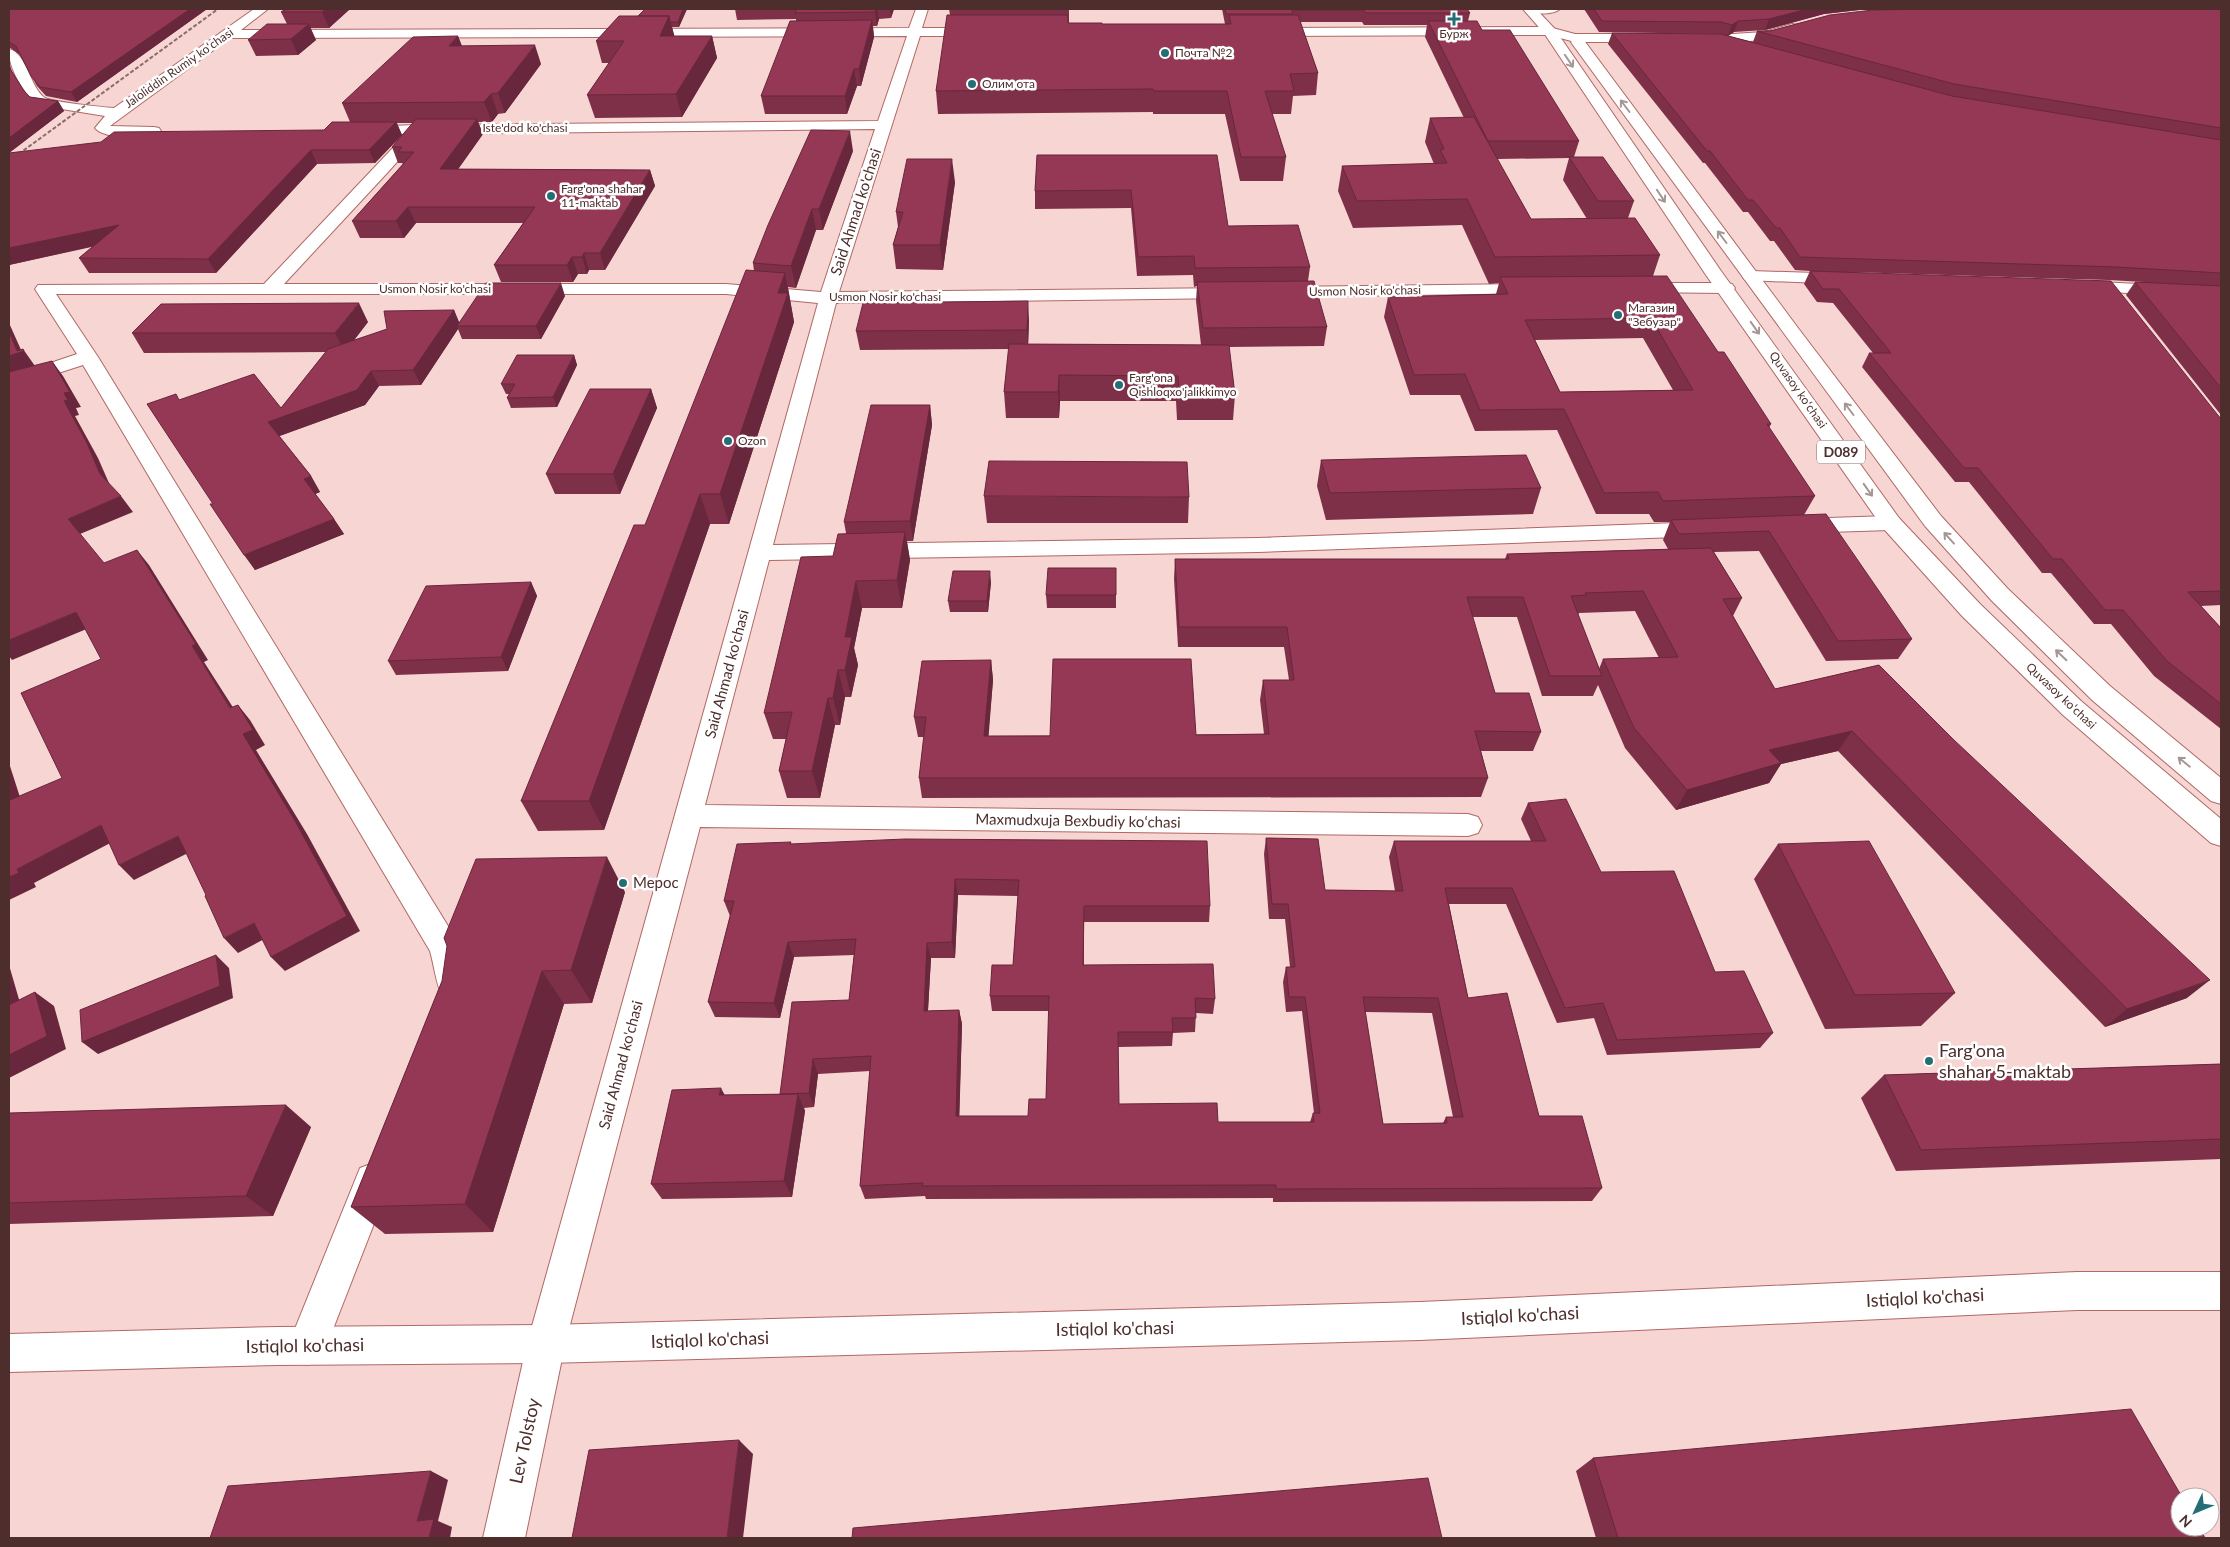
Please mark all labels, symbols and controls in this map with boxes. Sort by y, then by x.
marker: Бурж [1448,13,1460,25]
street label: Jaloliddin Rumiy koʻchasi [121,24,236,111]
place label: Бурж [1439,26,1469,41]
place label: Почта №2 [1175,45,1233,60]
marker: Почта №2 [1159,47,1171,59]
one-way arrow [1565,54,1575,68]
place label: Олим ота [982,76,1035,91]
marker: Олим ота [966,78,978,90]
one-way arrow [1620,100,1631,113]
street label: Iste'dod ko'chasi [482,120,568,135]
street label: Said Ahmad ko'chasi [826,146,884,278]
place label: Farg'ona shahar 11-maktab [561,181,644,210]
one-way arrow [1656,188,1666,202]
marker: Farg'ona shahar 11-maktab [545,190,557,202]
one-way arrow [1717,230,1727,244]
street label: Usmon Nosir ko'chasi [379,281,491,296]
street label: Usmon Nosir ko'chasi [1309,282,1421,299]
street label: Usmon Nosir ko'chasi [829,289,941,304]
place label: Магазин "Зебузар" [1628,300,1681,329]
marker: Магазин "Зебузар" [1612,309,1624,321]
one-way arrow [1750,321,1760,335]
street label: Quvasoy koʻchasi [1766,348,1831,431]
place label: Farg'ona Qishloqxo'jalikkimyo [1129,370,1237,399]
marker: Farg'ona Qishloqxo'jalikkimyo [1113,379,1125,391]
one-way arrow [1844,402,1854,416]
place label: Ozon [738,433,766,448]
marker: Ozon [722,435,734,447]
road number: D089 [1817,441,1865,464]
one-way arrow [1863,483,1873,497]
one-way arrow [1943,531,1954,544]
street label: Said Ahmad ko'chasi [700,607,752,740]
one-way arrow [2055,649,2068,661]
street label: Quvasoy koʻchasi [2023,659,2100,732]
one-way arrow [2177,756,2190,767]
street label: Maxmudxuja Bexbudiy koʻchasi [975,809,1181,831]
place label: Мерос [633,873,679,891]
marker: Мерос [617,877,629,889]
street label: Said Ahmad ko'chasi [594,998,646,1131]
place label: Farg'ona shahar 5-maktab [1939,1039,2071,1082]
marker: Farg'ona shahar 5-maktab [1923,1055,1935,1067]
street label: Istiqlol ko'chasi [1865,1283,1985,1311]
street label: Istiqlol ko'chasi [1460,1301,1580,1329]
street label: Istiqlol ko'chasi [1056,1316,1174,1340]
street label: Istiqlol ko'chasi [650,1326,770,1352]
street label: Istiqlol ko'chasi [246,1333,364,1357]
street label: Lev Tolstoy [504,1395,544,1486]
north arrow [2170,1487,2220,1537]
text: N [2175,1512,2195,1531]

